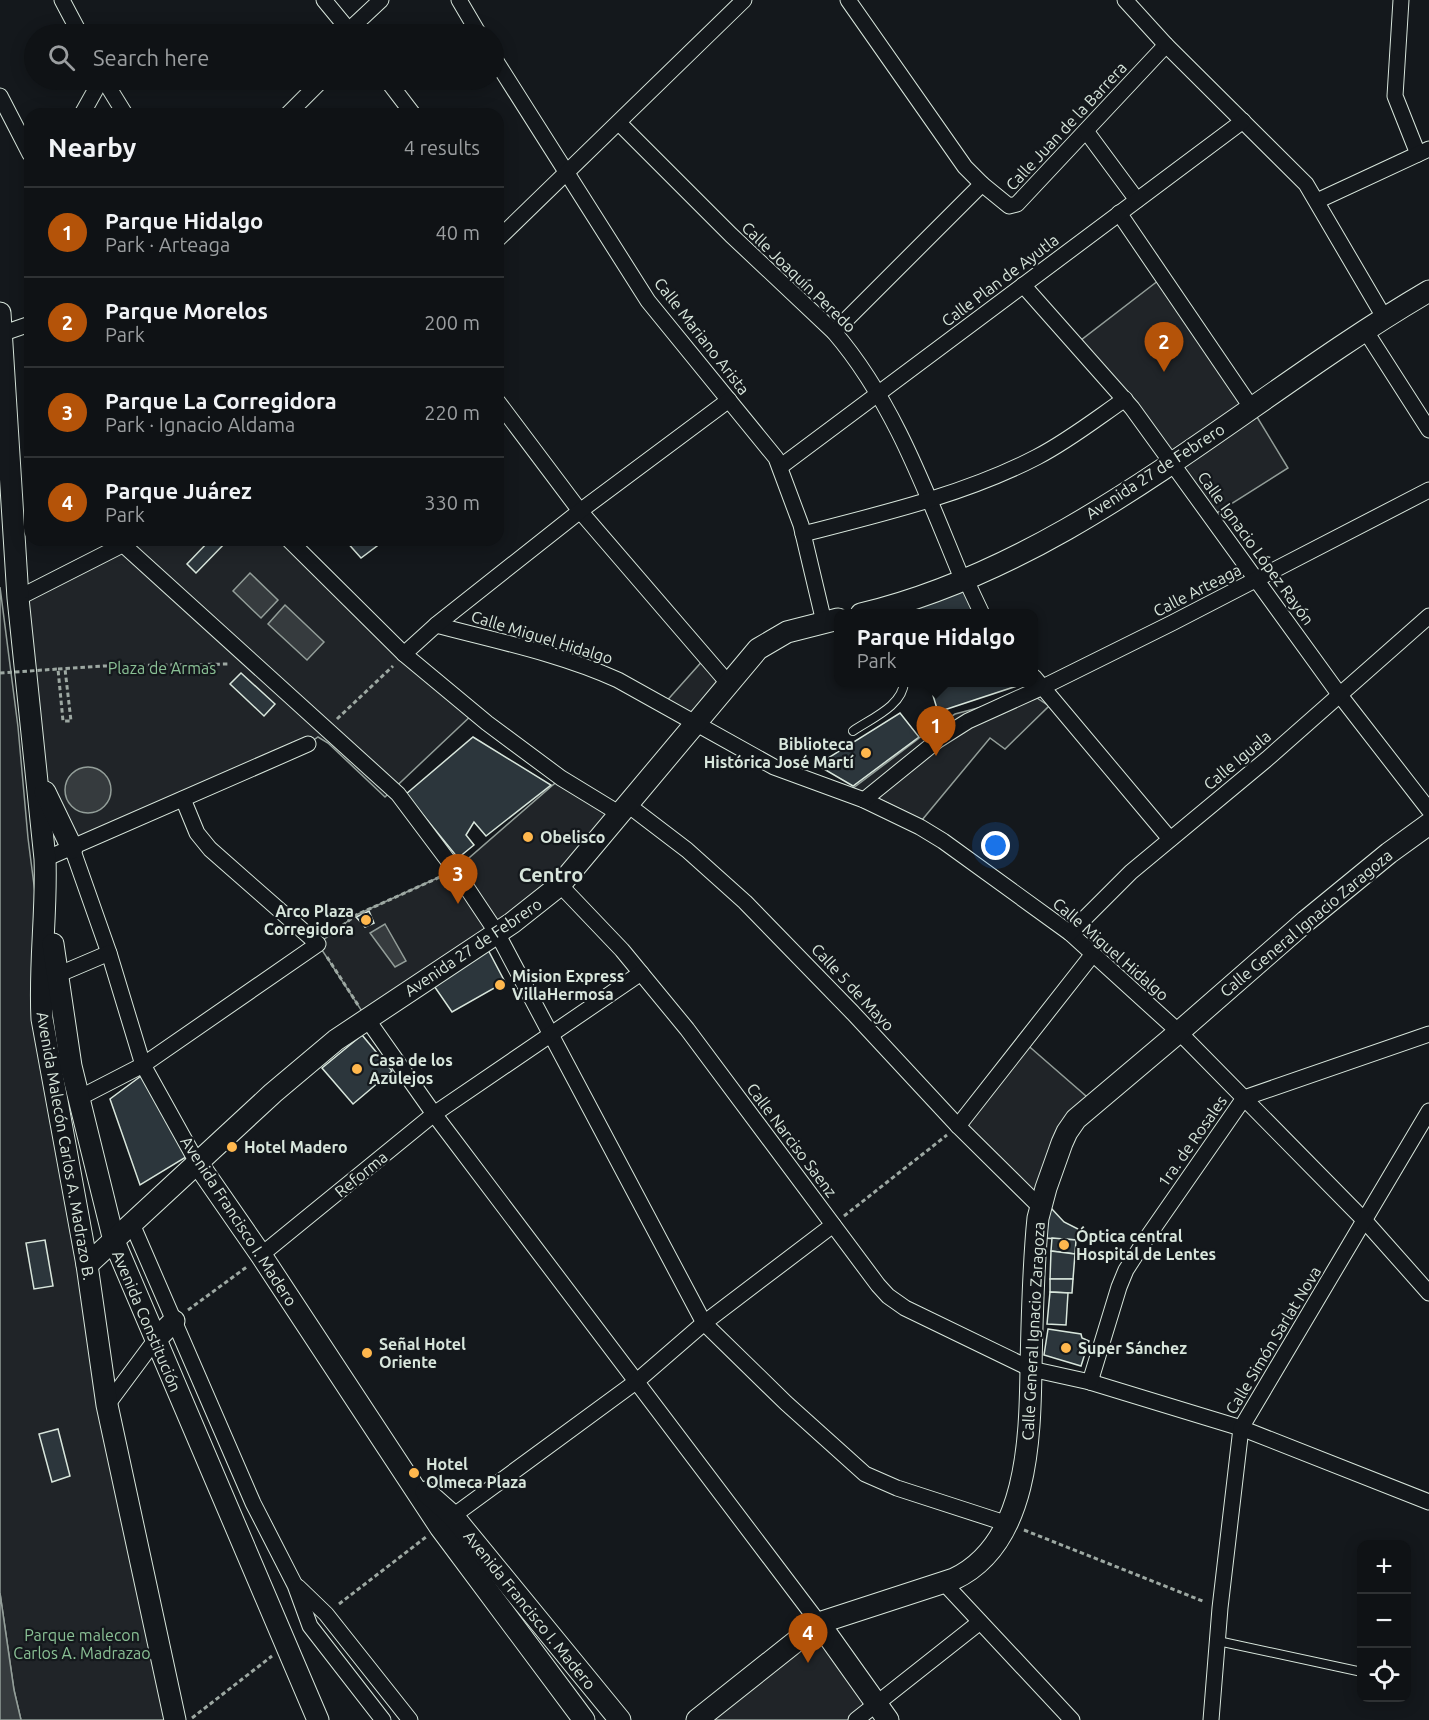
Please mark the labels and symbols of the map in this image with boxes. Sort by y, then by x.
street label: Calle Juan de la Barrera [1002,58,1130,194]
street label: Calle Joaquín Peredo [738,218,860,336]
street label: Calle Plan de Ayutla [938,230,1062,330]
street label: Calle Mariano Arista [651,274,753,398]
pin: 2 [1144,322,1184,372]
street label: Avenida 27 de Febrero [1082,419,1228,523]
street label: Calle Ignacio López Rayón [1194,468,1318,628]
street label: Calle Arteaga [1150,560,1244,620]
street label: Calle Miguel Hidalgo [469,607,615,667]
park label: Plaza de Armas [108,659,216,677]
pin: 1 [916,706,956,756]
street label: Calle Iguala [1200,727,1274,793]
place label: Biblioteca Histórica José Martí [704,735,855,771]
marker: Biblioteca Histórica José Martí [859,746,873,760]
place label: Obelisco [540,828,605,846]
marker: Obelisco [521,830,535,844]
your location [981,831,1010,860]
street label: Calle General Ignacio Zaragoza [1216,846,1396,1000]
pin: 3 [438,854,478,904]
district label: Centro [519,863,583,886]
street label: Avenida 27 de Febrero [401,894,545,1000]
street label: Calle Miguel Hidalgo [1050,894,1172,1004]
place label: Arco Plaza Corregidora [264,902,354,938]
marker: Arco Plaza Corregidora [359,913,373,927]
street label: Calle 5 de Mayo [808,940,898,1034]
place label: Mision Express VillaHermosa [512,967,624,1003]
marker: Mision Express VillaHermosa [493,978,507,992]
street label: Avenida Malecón Carlos A. Madrazo B. [33,1010,99,1282]
place label: Casa de los Azulejos [369,1051,453,1087]
marker: Casa de los Azulejos [350,1062,364,1076]
street label: Calle Narciso Saenz [743,1080,841,1200]
street label: 1ra. de Rosales [1154,1092,1230,1190]
street label: Avenida Francisco I. Madero [177,1133,301,1309]
place label: Hotel Madero [244,1138,348,1156]
marker: Hotel Madero [225,1140,239,1154]
street label: Reforma [331,1147,391,1201]
street label: Calle General Ignacio Zaragoza [1018,1221,1048,1441]
place label: Óptica central Hospital de Lentes [1076,1225,1216,1263]
marker: Óptica central Hospital de Lentes [1057,1238,1071,1252]
street label: Avenida Constitución [109,1248,185,1394]
street label: Calle Simón Sarlat Nova [1222,1263,1324,1417]
place label: Señal Hotel Oriente [379,1335,466,1371]
place label: Super Sánchez [1078,1339,1187,1357]
marker: Super Sánchez [1059,1341,1073,1355]
marker: Señal Hotel Oriente [360,1346,374,1360]
place label: Hotel Olmeca Plaza [426,1455,527,1491]
marker: Hotel Olmeca Plaza [407,1466,421,1480]
street label: Avenida Francisco I. Madero [460,1527,600,1693]
pin: 4 [788,1614,828,1663]
park label: Parque malecon Carlos A. Madrazao [13,1626,151,1662]

